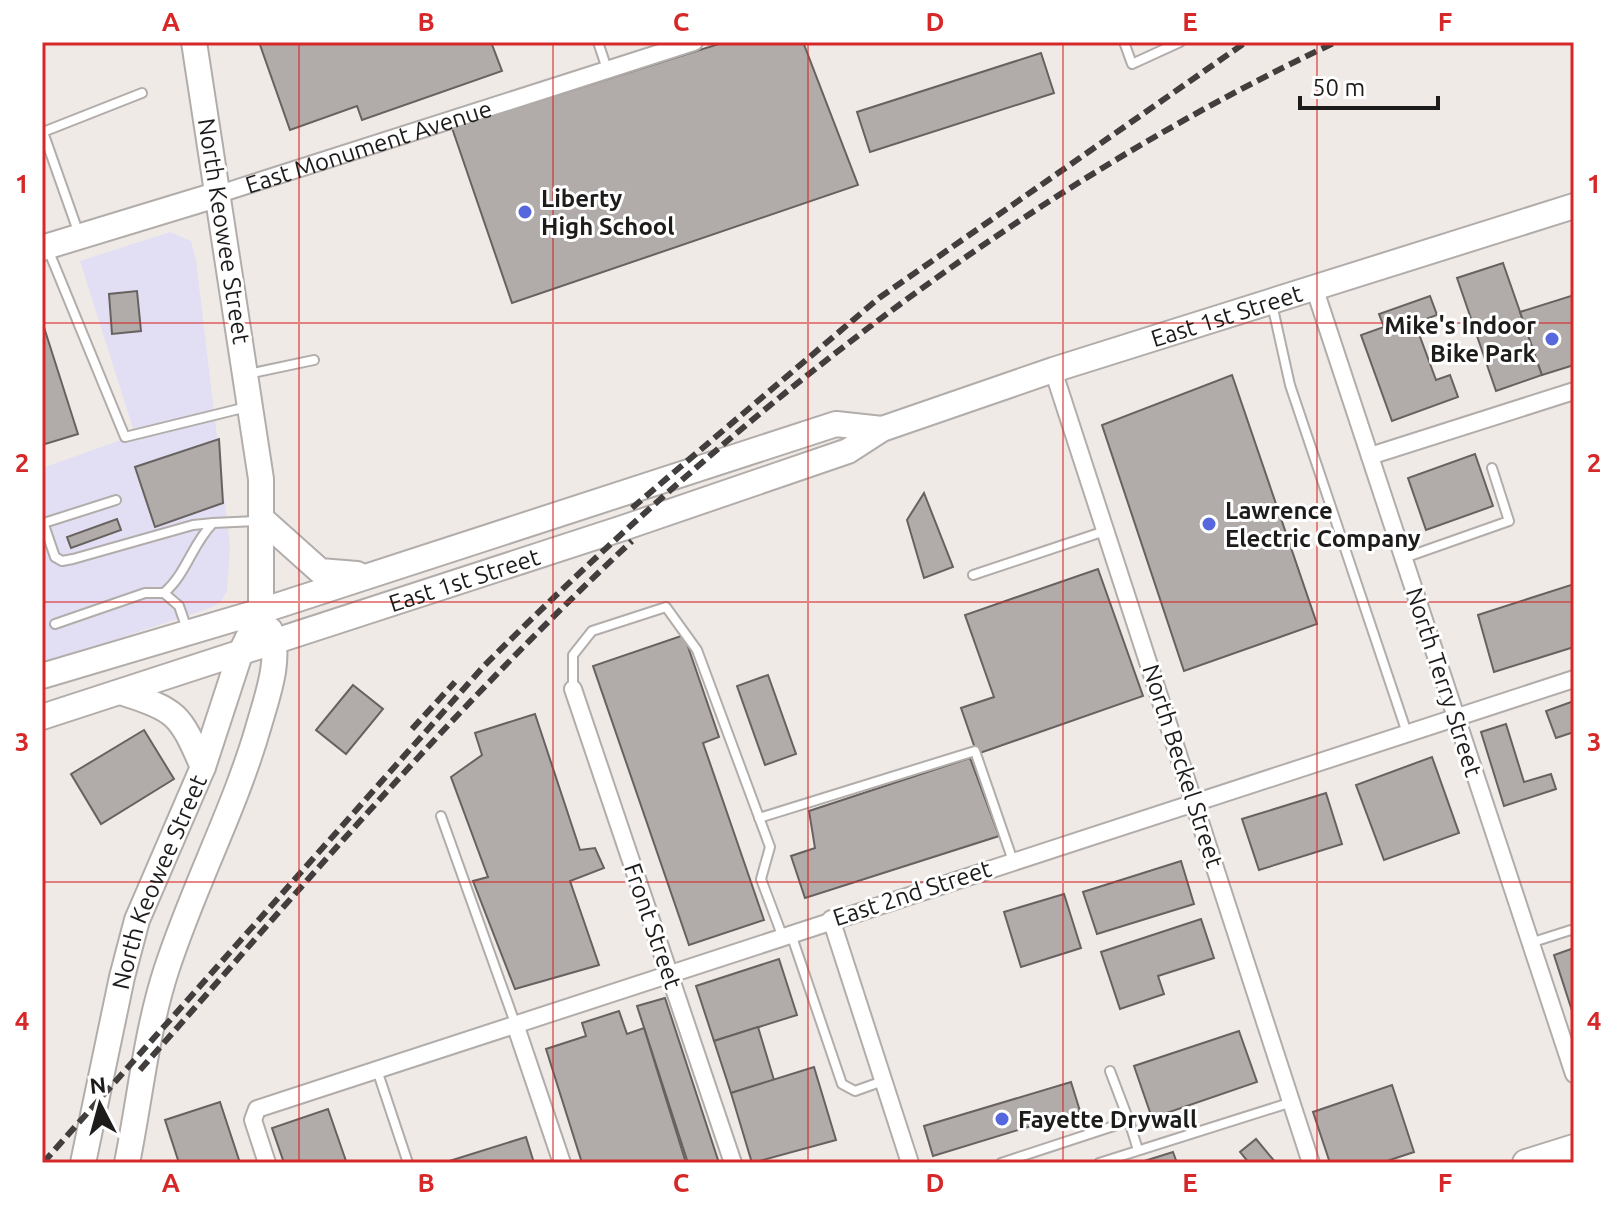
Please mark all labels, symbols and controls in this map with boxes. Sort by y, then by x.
text: A [162,7,181,36]
text: B [417,7,435,36]
text: C [673,7,690,36]
text: D [926,7,944,36]
text: E [1182,7,1198,36]
text: F [1438,7,1452,36]
scale bar [1300,60,1438,110]
text: 50 m [1312,74,1365,101]
street label: East Monument Avenue [242,94,495,198]
street label: North Keowee Street [193,116,255,346]
text: 1 [15,169,29,198]
text: 1 [1587,169,1601,198]
place label: Liberty High School [541,185,675,240]
marker: Liberty High School [516,203,534,221]
street label: East 1st Street [1147,279,1306,352]
place label: Mike's Indoor Bike Park [1384,312,1537,367]
marker: Mike's Indoor Bike Park [1543,330,1561,348]
text: 2 [15,448,29,477]
text: 2 [1587,448,1601,477]
place label: Lawrence Electric Company [1225,497,1421,552]
marker: Lawrence Electric Company [1200,515,1218,533]
street label: East 1st Street [385,542,544,617]
street label: North Terry Street [1401,584,1487,780]
street label: North Beckel Street [1137,661,1229,872]
text: 3 [15,727,29,756]
text: 3 [1587,727,1601,756]
street label: North Keowee Street [106,770,212,992]
street label: East 2nd Street [829,855,995,931]
street label: Front Street [619,860,687,993]
text: 4 [15,1006,29,1035]
text: 4 [1587,1006,1601,1035]
north arrow [60,1065,140,1145]
text: N [88,1071,107,1098]
place label: Fayette Drywall [1018,1106,1197,1133]
marker: Fayette Drywall [993,1110,1011,1128]
text: A [162,1168,181,1197]
text: B [417,1168,435,1197]
text: C [673,1168,690,1197]
text: D [926,1168,944,1197]
text: E [1182,1168,1198,1197]
text: F [1438,1168,1452,1197]

